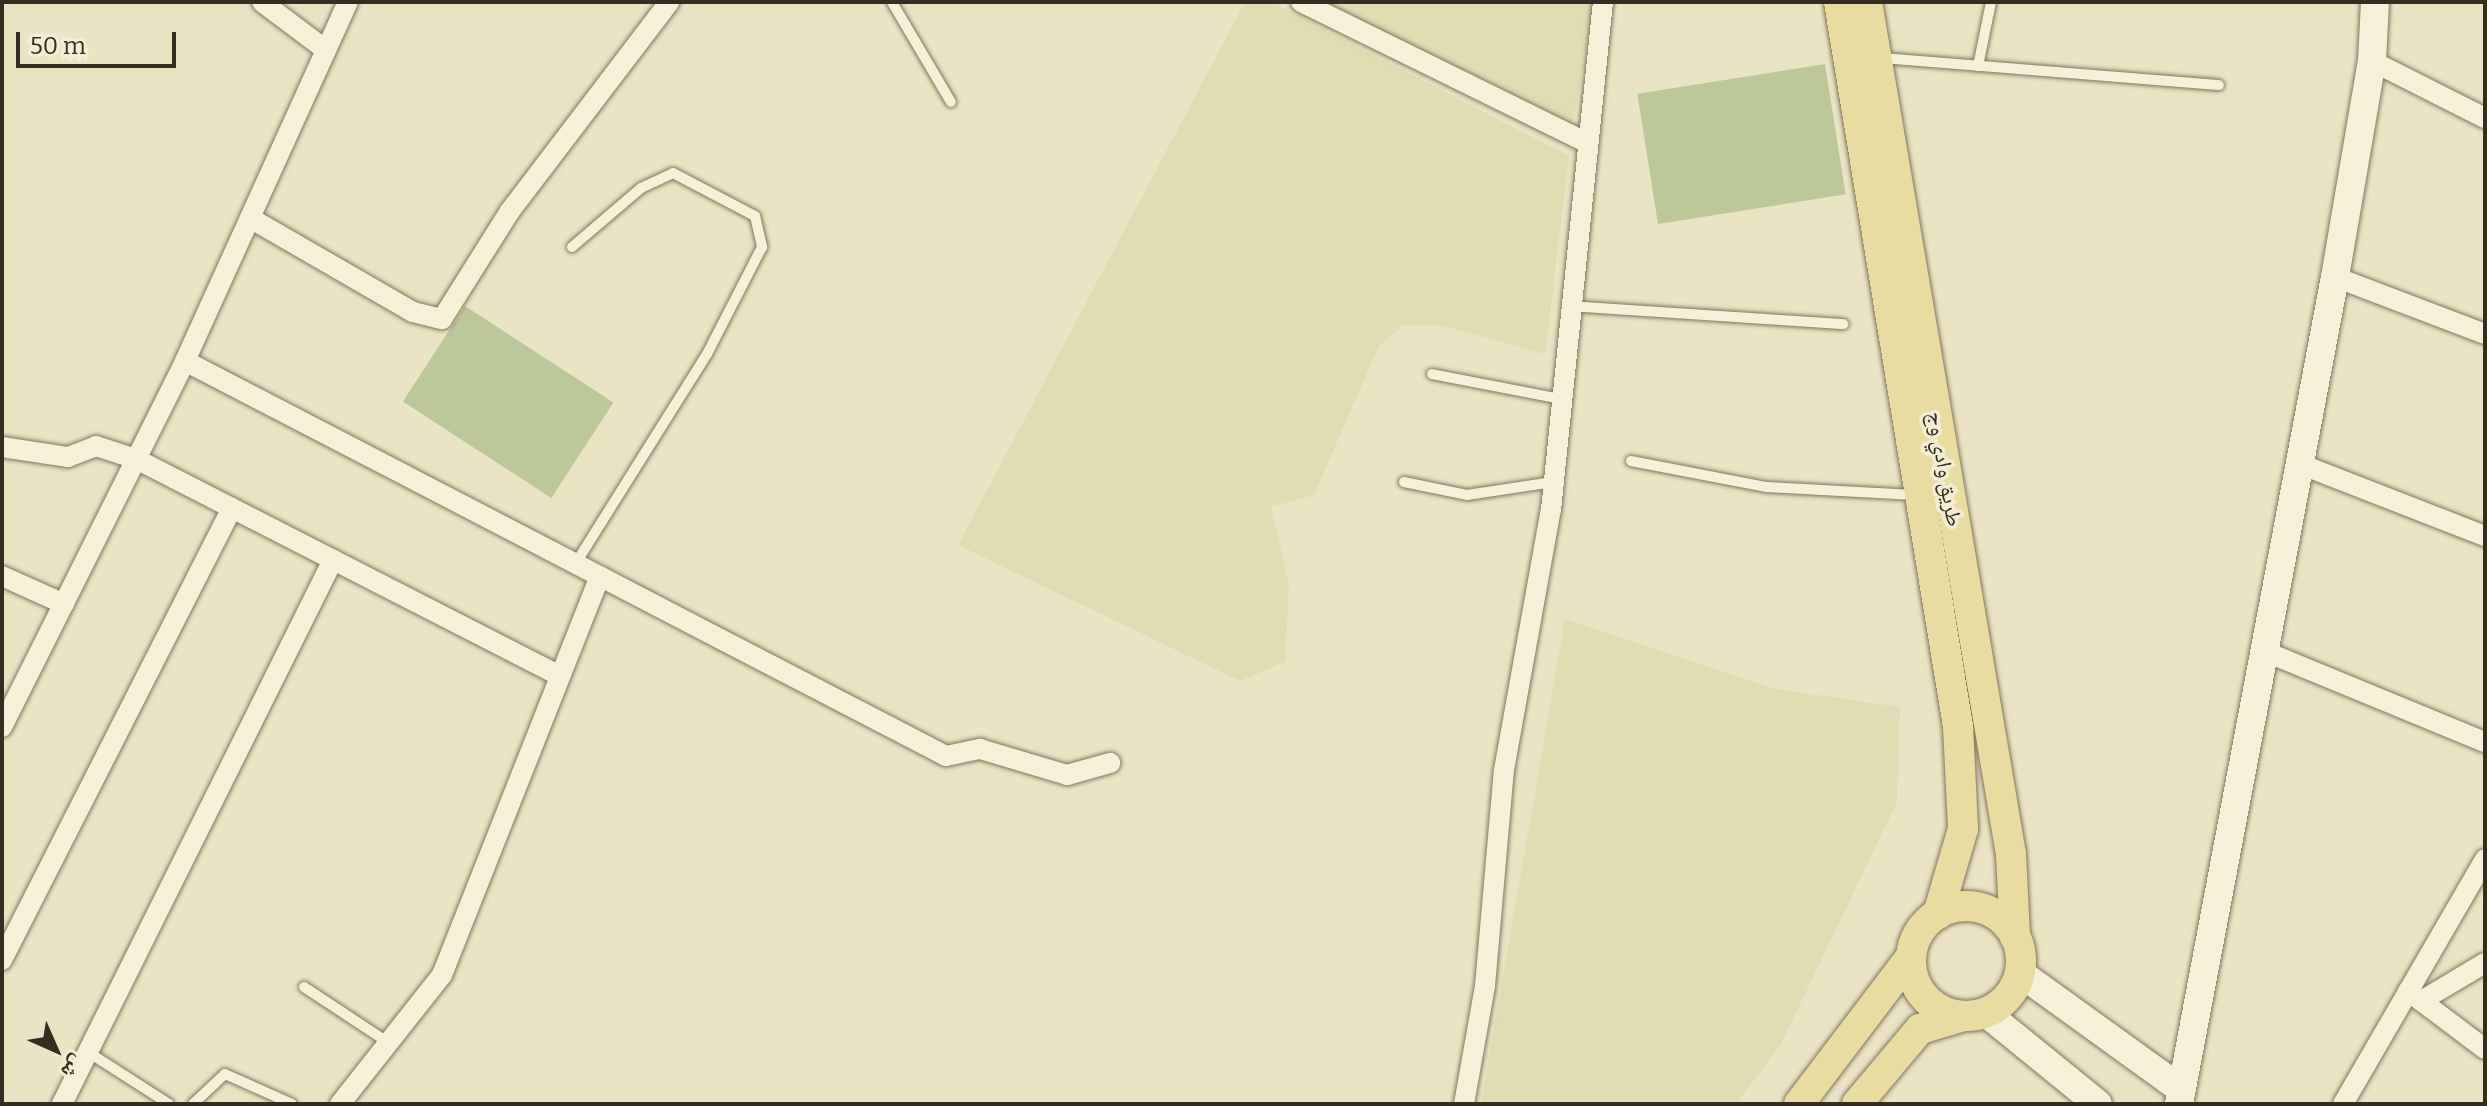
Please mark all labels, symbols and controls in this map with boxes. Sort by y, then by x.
scale bar [20,16,180,66]
text: 50 m [30,32,86,60]
street label: طريق وادي وج [1922,409,1968,529]
north arrow [16,1010,96,1090]
text: ش [56,1050,91,1085]

